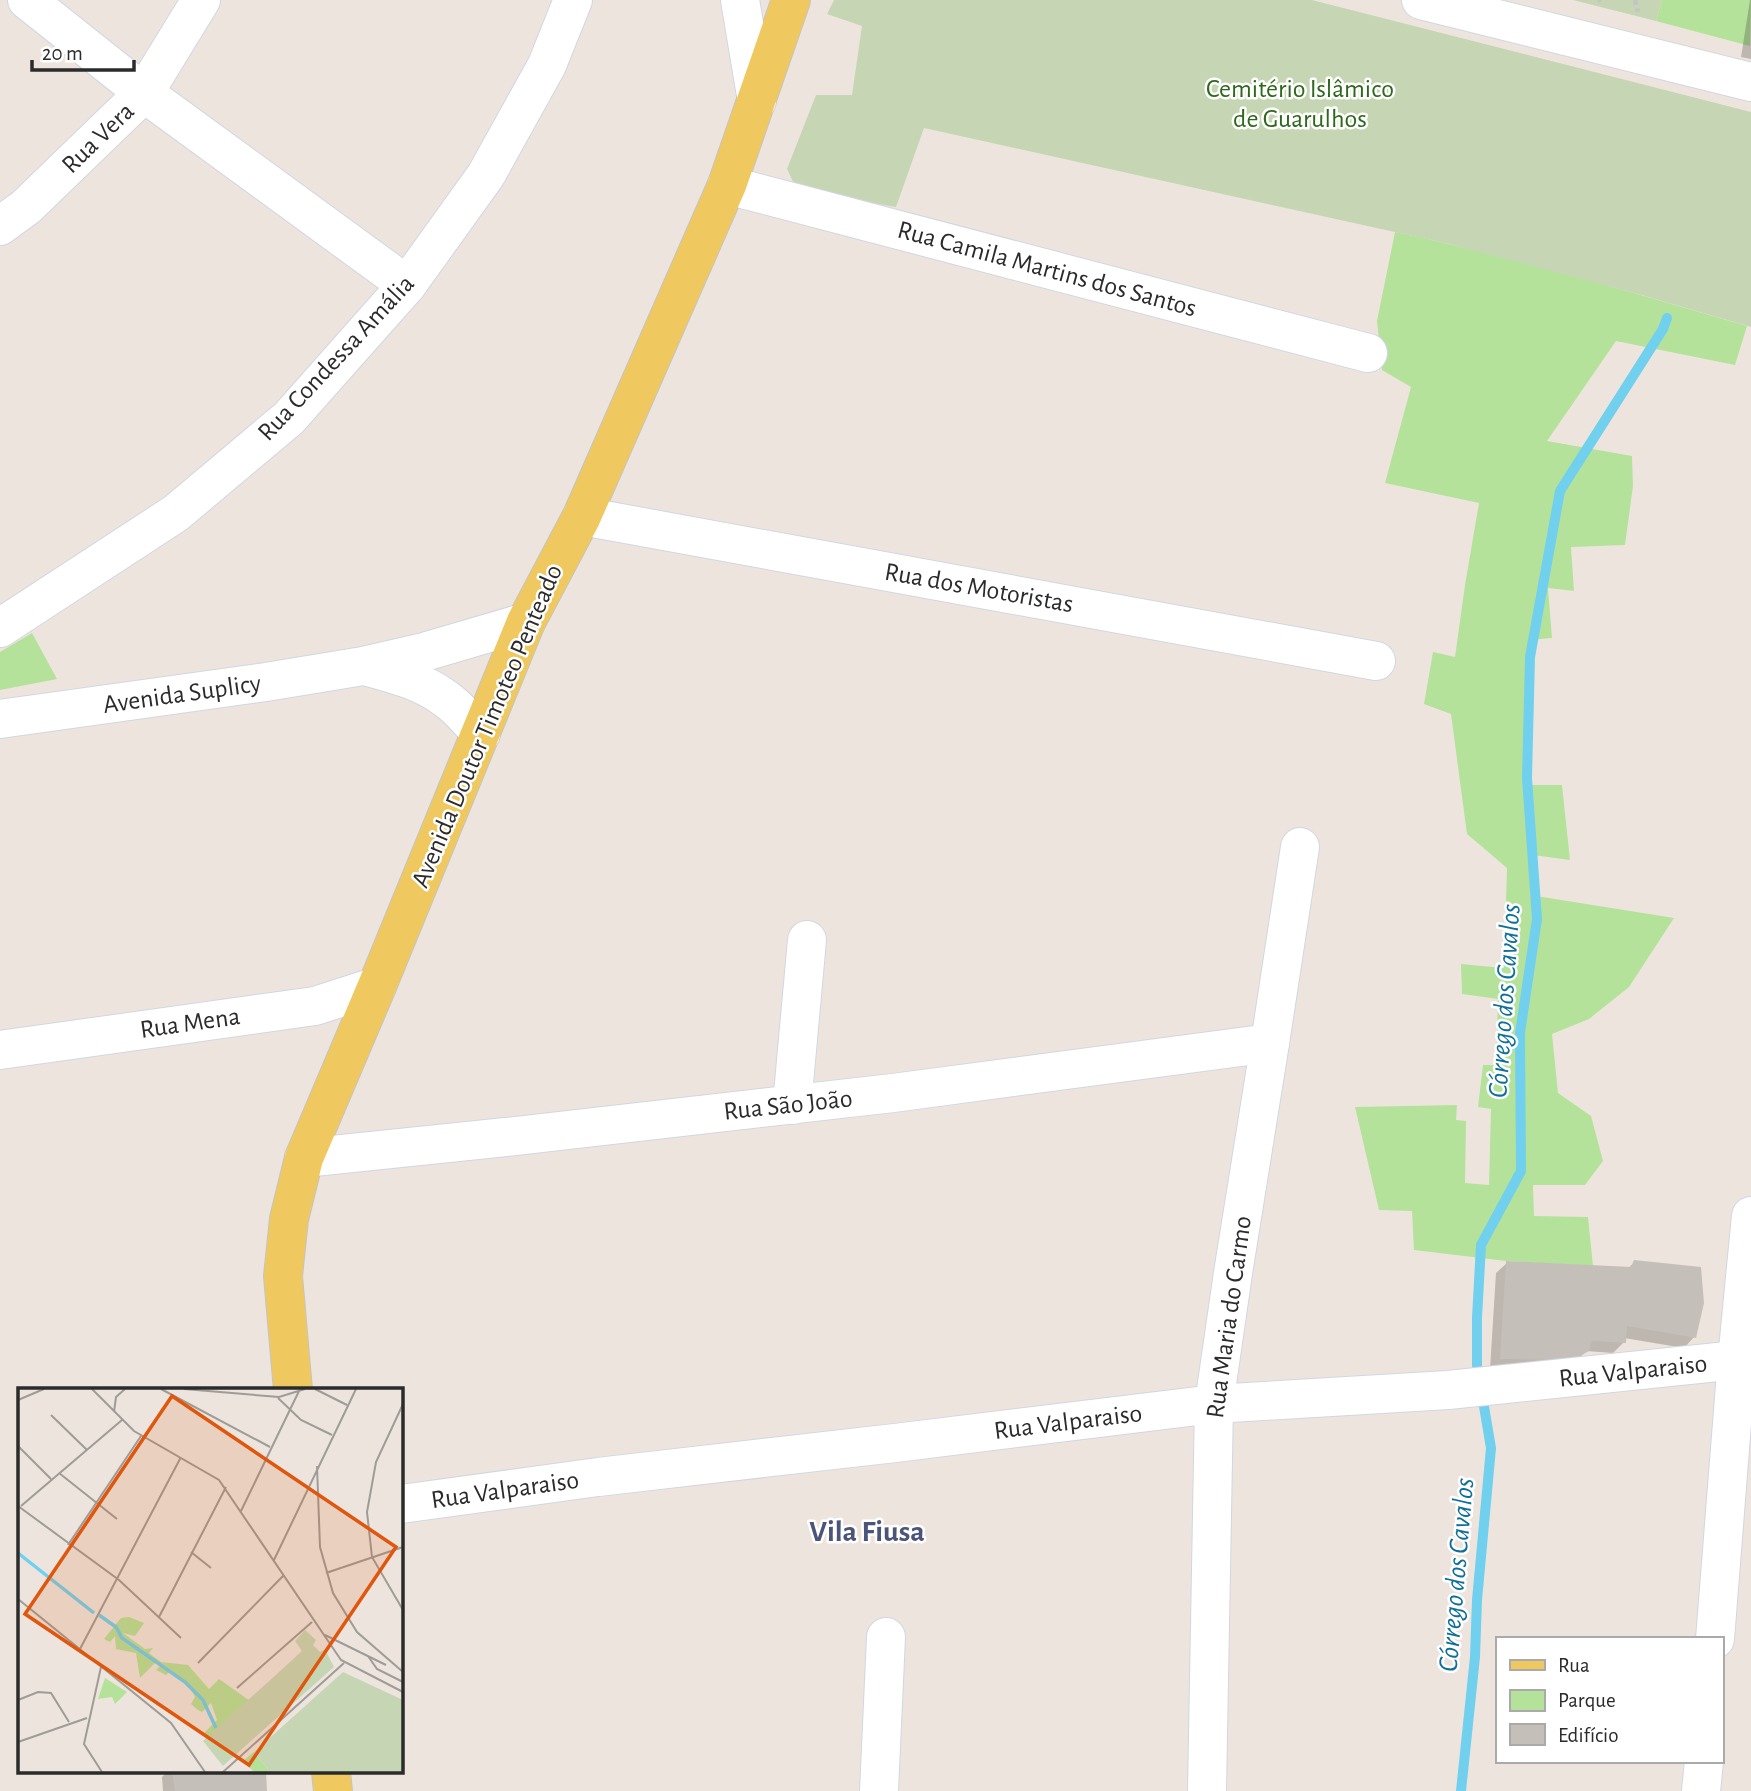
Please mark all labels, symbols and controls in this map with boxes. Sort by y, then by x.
scale bar [32,28,133,72]
text: 20 m [42,43,83,64]
park label: Cemitério Islâmico de Guarulhos [1206,76,1394,132]
street label: Rua Vera [57,98,139,178]
street label: Rua Camila Martins dos Santos [895,217,1199,321]
street label: Rua Condessa Amália [253,270,419,446]
street label: Rua dos Motoristas [883,559,1075,617]
street label: Avenida Doutor Timoteo Penteado [407,561,567,891]
street label: Avenida Suplicy [101,670,263,718]
water label: Córrego dos Cavalos [1484,903,1526,1099]
street label: Rua Mena [138,1003,242,1043]
street label: Rua São João [722,1085,854,1125]
street label: Rua Maria do Carmo [1202,1214,1256,1420]
street label: Rua Valparaiso [1558,1350,1708,1392]
inset map [18,1388,402,1774]
street label: Rua Valparaiso [992,1400,1144,1444]
street label: Rua Valparaiso [429,1467,581,1513]
water label: Córrego dos Cavalos [1435,1477,1479,1673]
district label: Vila Fiusa [809,1517,925,1547]
legend [1496,1637,1723,1763]
text: Rua [1558,1655,1590,1676]
text: Parque [1558,1690,1616,1711]
text: Edifício [1558,1725,1618,1746]

